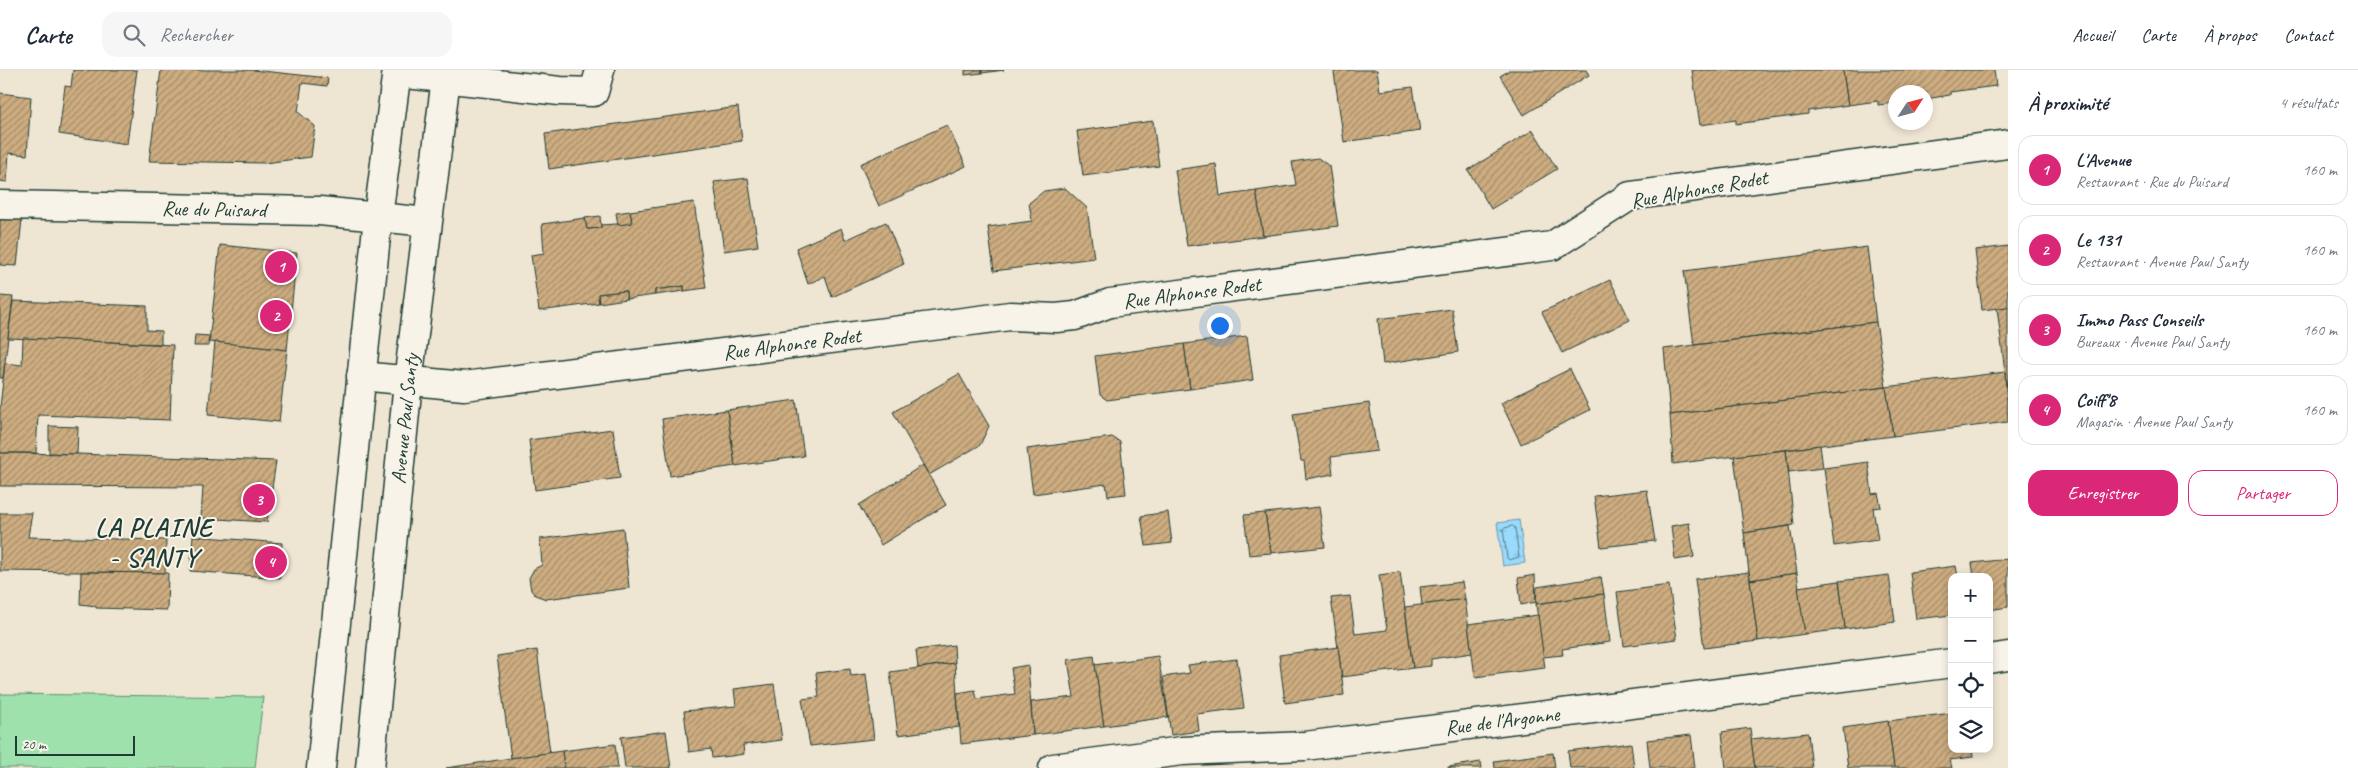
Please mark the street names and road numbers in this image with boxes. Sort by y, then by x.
street label: Rue Alphonse Rodet [1629,164,1771,214]
street label: Rue du Puisard [162,195,270,223]
street label: Rue Alphonse Rodet [1122,270,1264,314]
street label: Rue Alphonse Rodet [721,322,864,366]
street label: Avenue Paul Santy [385,350,425,485]
street label: Rue de l'Argonne [1443,700,1562,741]

